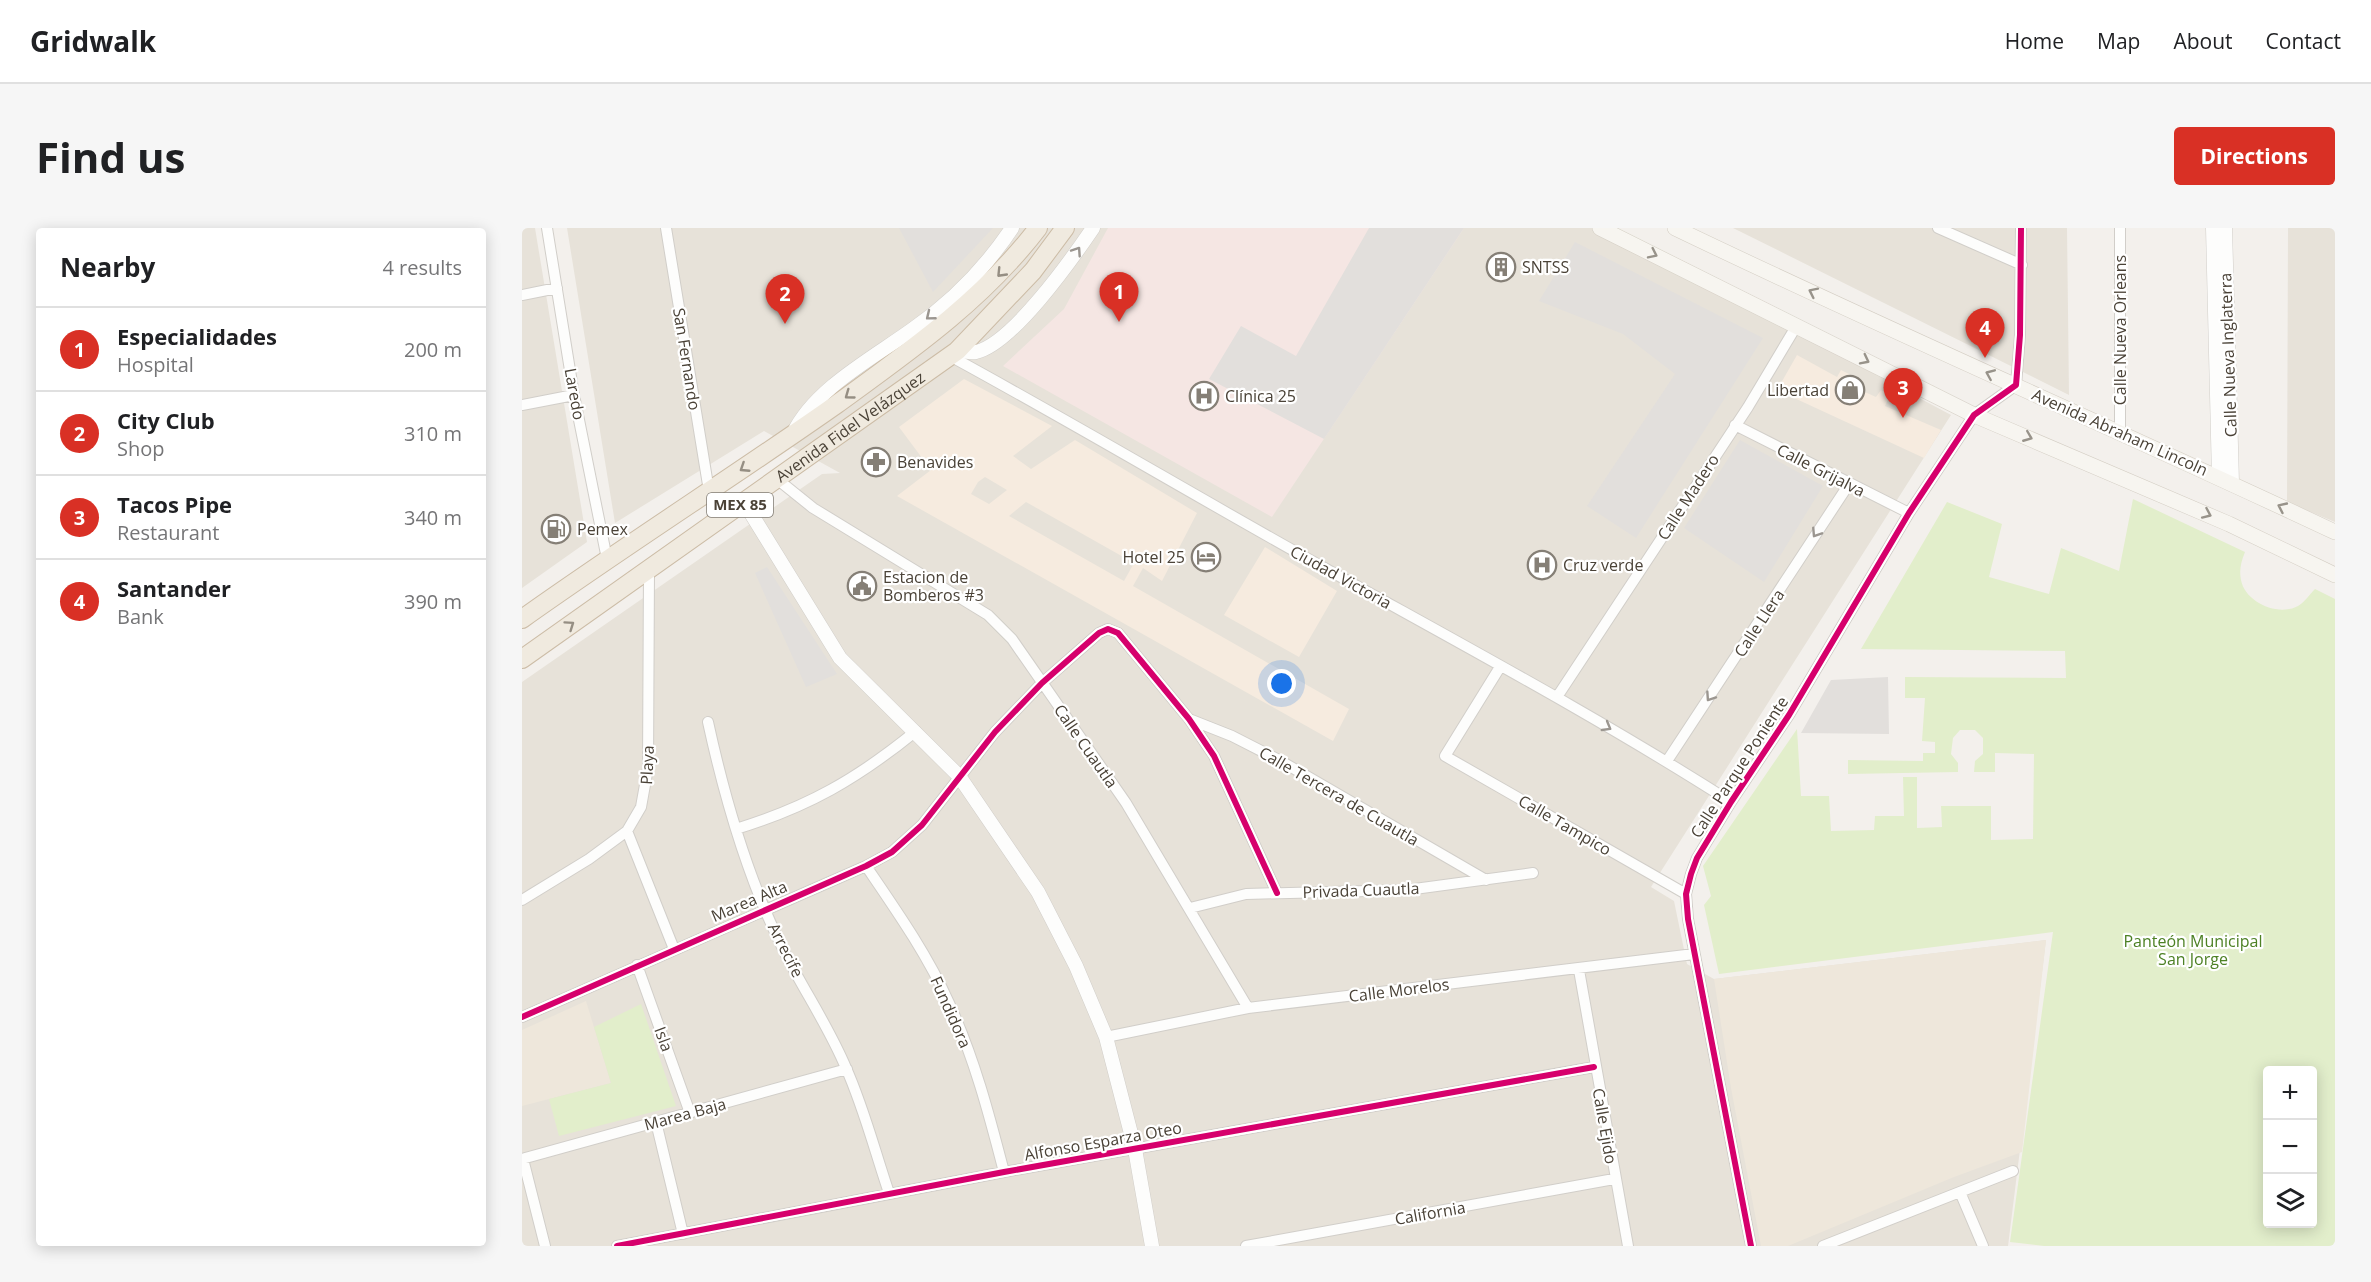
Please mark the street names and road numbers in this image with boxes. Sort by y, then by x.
street label: Calle Nueva Orleans [2109,255,2131,405]
street label: Calle Nueva Inglaterra [2214,272,2242,438]
street label: San Fernando [668,306,706,412]
street label: Laredo [560,366,590,422]
street label: Avenida Fidel Velázquez [771,366,929,487]
street label: Avenida Abraham Lincoln [2029,383,2211,481]
street label: Calle Grijalva [1773,438,1869,502]
street label: Calle Madero [1652,450,1724,544]
road number: MEX 85 [707,493,773,517]
street label: Ciudad Victoria [1286,540,1396,614]
street label: Calle Llera [1729,585,1789,661]
street label: Calle Parque Poniente [1685,692,1793,842]
street label: Calle Cuautla [1049,700,1123,792]
street label: Calle Tercera de Cuautla [1255,741,1423,851]
street label: Playa [635,745,659,785]
street label: Calle Tampico [1515,790,1615,860]
street label: Marea Alta [708,875,790,927]
street label: Privada Cuautla [1302,877,1420,903]
street label: Arrecife [763,919,809,981]
street label: Fundidora [925,973,977,1051]
street label: Calle Morelos [1348,973,1450,1007]
street label: Isla [649,1023,679,1055]
street label: Calle Ejido [1588,1086,1622,1166]
street label: Marea Baja [642,1093,728,1135]
street label: Alfonso Esparza Oteo [1023,1116,1183,1166]
street label: California [1393,1196,1467,1230]

